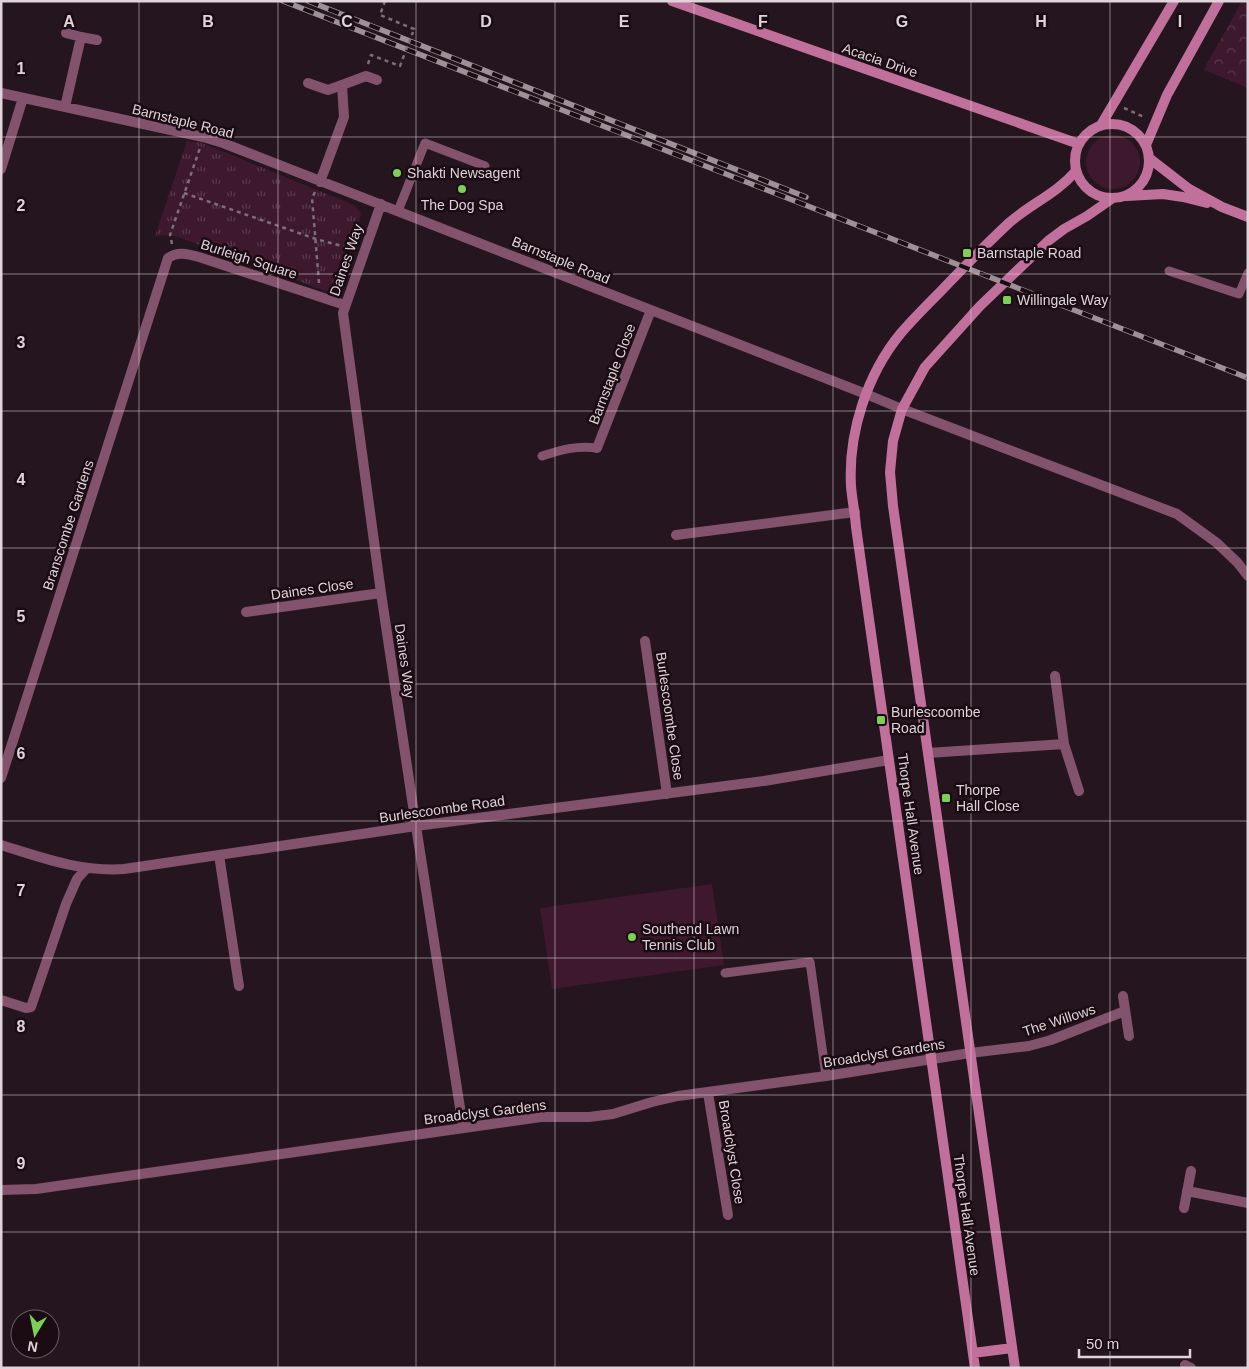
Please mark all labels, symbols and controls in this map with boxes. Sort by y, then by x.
text: A [63,13,75,30]
text: B [202,13,214,30]
text: C [341,13,353,30]
text: D [480,13,492,30]
text: E [619,13,630,30]
text: F [758,13,768,30]
text: G [896,13,908,30]
text: H [1035,13,1047,30]
text: I [1178,13,1182,30]
street label: Acacia Drive [840,40,920,80]
text: 1 [17,60,26,77]
street label: Barnstaple Road [130,101,236,141]
place label: Shakti Newsagent [407,165,520,181]
marker: Shakti Newsagent [391,167,403,179]
marker: The Dog Spa [456,183,468,195]
text: 2 [17,197,26,214]
place label: The Dog Spa [421,197,503,213]
street label: Daines Way [326,222,366,298]
street label: Barnstaple Road [510,233,612,287]
street label: Burleigh Square [199,236,299,282]
place label: Barnstaple Road [977,245,1081,261]
marker: Barnstaple Road [961,247,973,259]
place label: Willingale Way [1017,292,1108,308]
marker: Willingale Way [1001,294,1013,306]
street label: Barnstaple Close [585,321,639,427]
text: 3 [17,334,26,351]
street label: Branscombe Gardens [39,458,97,592]
text: 4 [17,471,26,488]
street label: Daines Close [270,575,355,603]
text: 5 [17,608,26,625]
street label: Daines Way [392,623,418,699]
street label: Burlescoombe Close [653,651,687,781]
place label: Burlescoombe Road [891,704,981,736]
marker: Burlescoombe Road [875,714,887,726]
text: 6 [17,745,26,762]
street label: Thorpe Hall Avenue [895,752,927,876]
place label: Thorpe Hall Close [956,782,1020,814]
street label: Burlescoombe Road [378,792,506,826]
marker: Thorpe Hall Close [940,792,952,804]
text: 7 [17,882,26,899]
place label: Southend Lawn Tennis Club [642,921,739,953]
marker: Southend Lawn Tennis Club [626,931,638,943]
street label: The Willows [1021,1001,1097,1039]
text: 8 [17,1018,26,1035]
street label: Broadclyst Gardens [822,1035,946,1071]
street label: Broadclyst Gardens [423,1097,547,1127]
street label: Broadclyst Close [716,1099,748,1205]
street label: Thorpe Hall Avenue [951,1153,983,1277]
text: 9 [17,1155,26,1172]
north arrow [10,1309,60,1359]
scale bar [1079,1326,1190,1358]
text: 50 m [1086,1335,1119,1352]
text: N [26,1338,39,1356]

